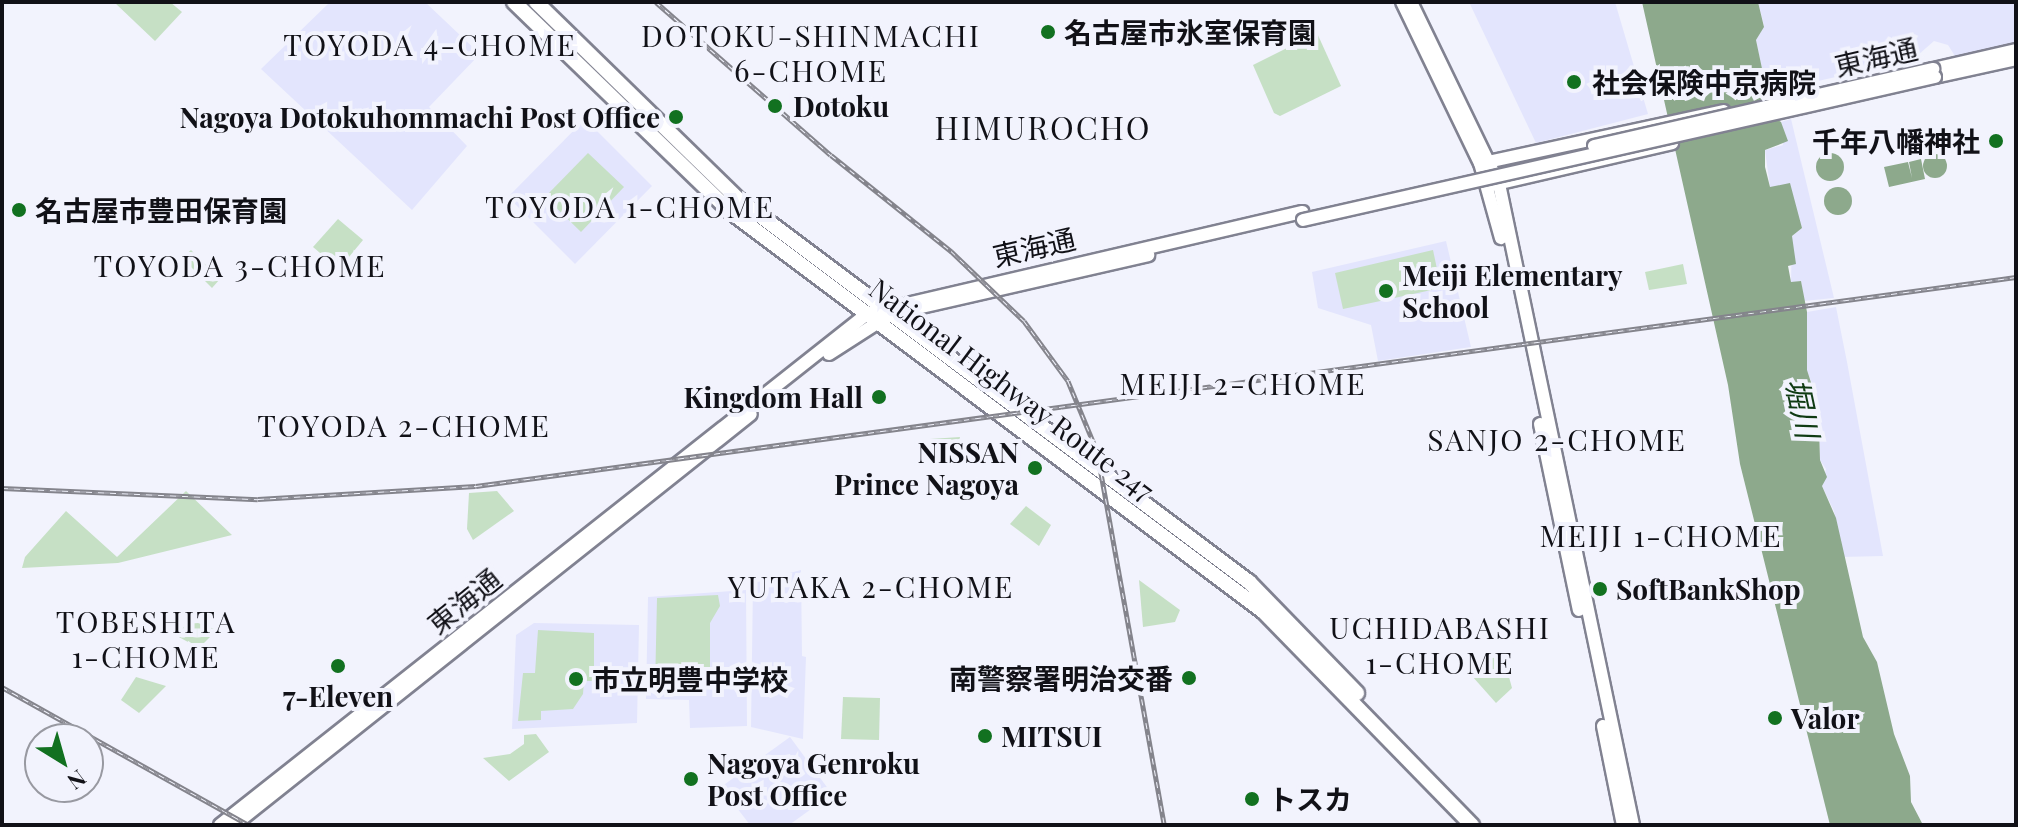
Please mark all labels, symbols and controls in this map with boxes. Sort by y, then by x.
place label: 名古屋市氷室保育園 [1064,15,1316,49]
district label: DOTOKU-SHINMACHI 6-CHOME [641,17,981,88]
marker: 名古屋市氷室保育園 [1039,23,1057,41]
district label: TOYODA 4-CHOME [283,26,577,62]
street label: 東海通 [1831,31,1921,83]
place label: 社会保険中京病院 [1592,65,1816,99]
marker: 社会保険中京病院 [1563,71,1585,93]
place label: Dotoku [793,89,889,123]
marker: Dotoku [764,95,786,117]
place label: Nagoya Dotokuhommachi Post Office [179,100,660,134]
marker: Nagoya Dotokuhommachi Post Office [667,108,685,126]
district label: HIMUROCHO [935,108,1151,146]
place label: 千年八幡神社 [1812,124,1980,158]
marker: 千年八幡神社 [1987,132,2005,150]
district label: TOYODA 1-CHOME [485,188,775,224]
place label: 名古屋市豊田保育園 [35,193,287,227]
marker: 名古屋市豊田保育園 [10,201,28,219]
street label: 東海通 [989,221,1079,273]
district label: TOYODA 3-CHOME [94,247,386,283]
place label: Meiji Elementary School [1402,258,1623,324]
street label: National Highway Route 247 [863,271,1161,507]
marker: Meiji Elementary School [1377,282,1395,300]
district label: MEIJI 2-CHOME [1120,365,1366,401]
water label: 堀川 [1779,375,1827,441]
place label: Kingdom Hall [683,380,863,414]
marker: Kingdom Hall [870,388,888,406]
district label: TOYODA 2-CHOME [257,407,551,443]
district label: SANJO 2-CHOME [1427,421,1687,457]
place label: NISSAN Prince Nagoya [834,435,1019,501]
marker: NISSAN Prince Nagoya [1026,459,1044,477]
district label: MEIJI 1-CHOME [1539,517,1783,553]
street label: 東海通 [421,562,507,640]
district label: YUTAKA 2-CHOME [728,568,1014,604]
place label: SoftBankShop [1616,572,1801,606]
marker: SoftBankShop [1591,580,1609,598]
district label: TOBESHITA 1-CHOME [56,603,236,674]
district label: UCHIDABASHI 1-CHOME [1329,609,1551,680]
marker: 7-Eleven [329,657,347,675]
place label: 南警察署明治交番 [949,661,1173,695]
place label: 市立明豊中学校 [592,662,788,696]
marker: 南警察署明治交番 [1180,669,1198,687]
marker: 市立明豊中学校 [567,670,585,688]
place label: 7-Eleven [283,679,393,713]
place label: Valor [1791,701,1860,735]
marker: Valor [1766,709,1784,727]
place label: MITSUI [1001,719,1102,753]
north arrow [24,723,104,803]
marker: MITSUI [976,727,994,745]
place label: Nagoya Genroku Post Office [707,746,920,812]
text: N [62,764,93,797]
marker: Nagoya Genroku Post Office [682,770,700,788]
place label: トスカ [1268,782,1352,816]
marker: トスカ [1243,790,1261,808]

